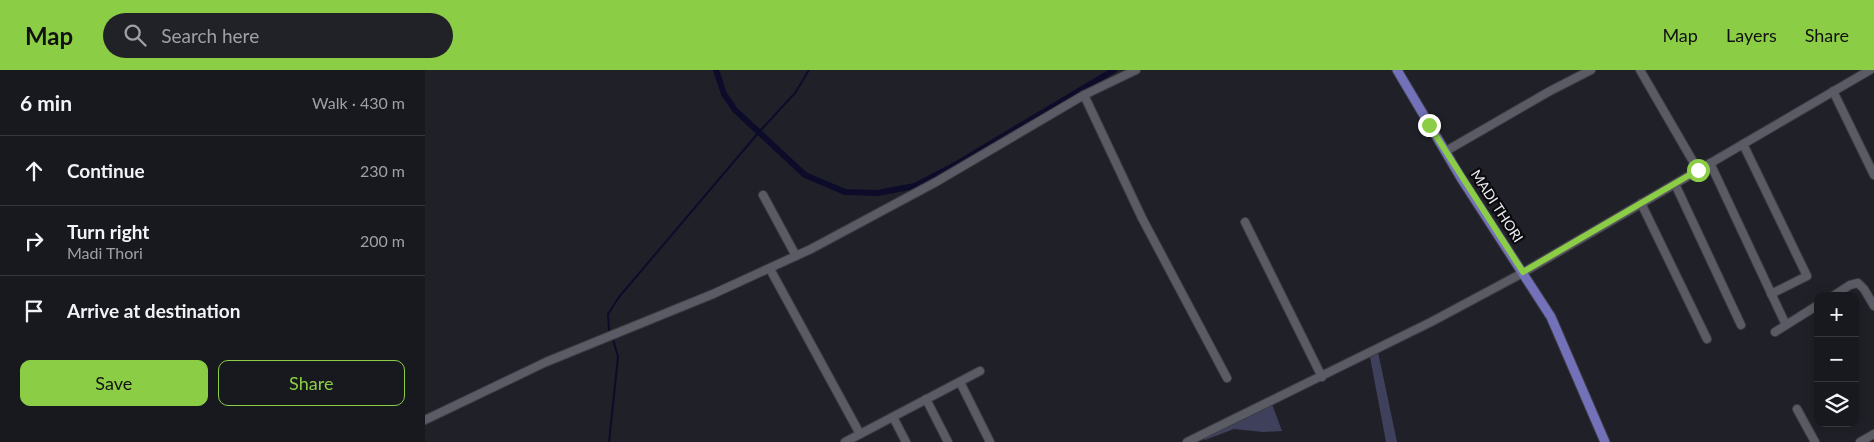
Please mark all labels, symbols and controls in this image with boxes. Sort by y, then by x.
search box [103,13,453,58]
text: Map [25,21,73,50]
icon: search [121,21,149,49]
text: Search here [161,24,259,47]
text: Map [1662,24,1698,46]
text: Layers [1726,24,1777,46]
text: Share [1805,24,1849,46]
text: 6 min [20,90,72,115]
text: Walk · 430 m [312,93,405,112]
route end [1418,114,1441,137]
icon: ahead [20,157,48,185]
text: Continue [67,159,145,182]
route start [1687,159,1710,182]
text: 230 m [360,161,405,180]
street label: MADI THORI [1468,166,1527,245]
text: Turn right [67,220,149,243]
icon: right [20,227,48,255]
text: 200 m [360,231,405,250]
text: Madi Thori [67,243,143,262]
map controls [1814,292,1859,427]
button: + [1814,292,1859,337]
icon: arrive [20,297,48,325]
text: Arrive at destination [67,299,240,322]
button: − [1814,337,1859,382]
button: Save [20,360,208,406]
button: Share [218,360,405,406]
button: layers [1814,382,1859,427]

